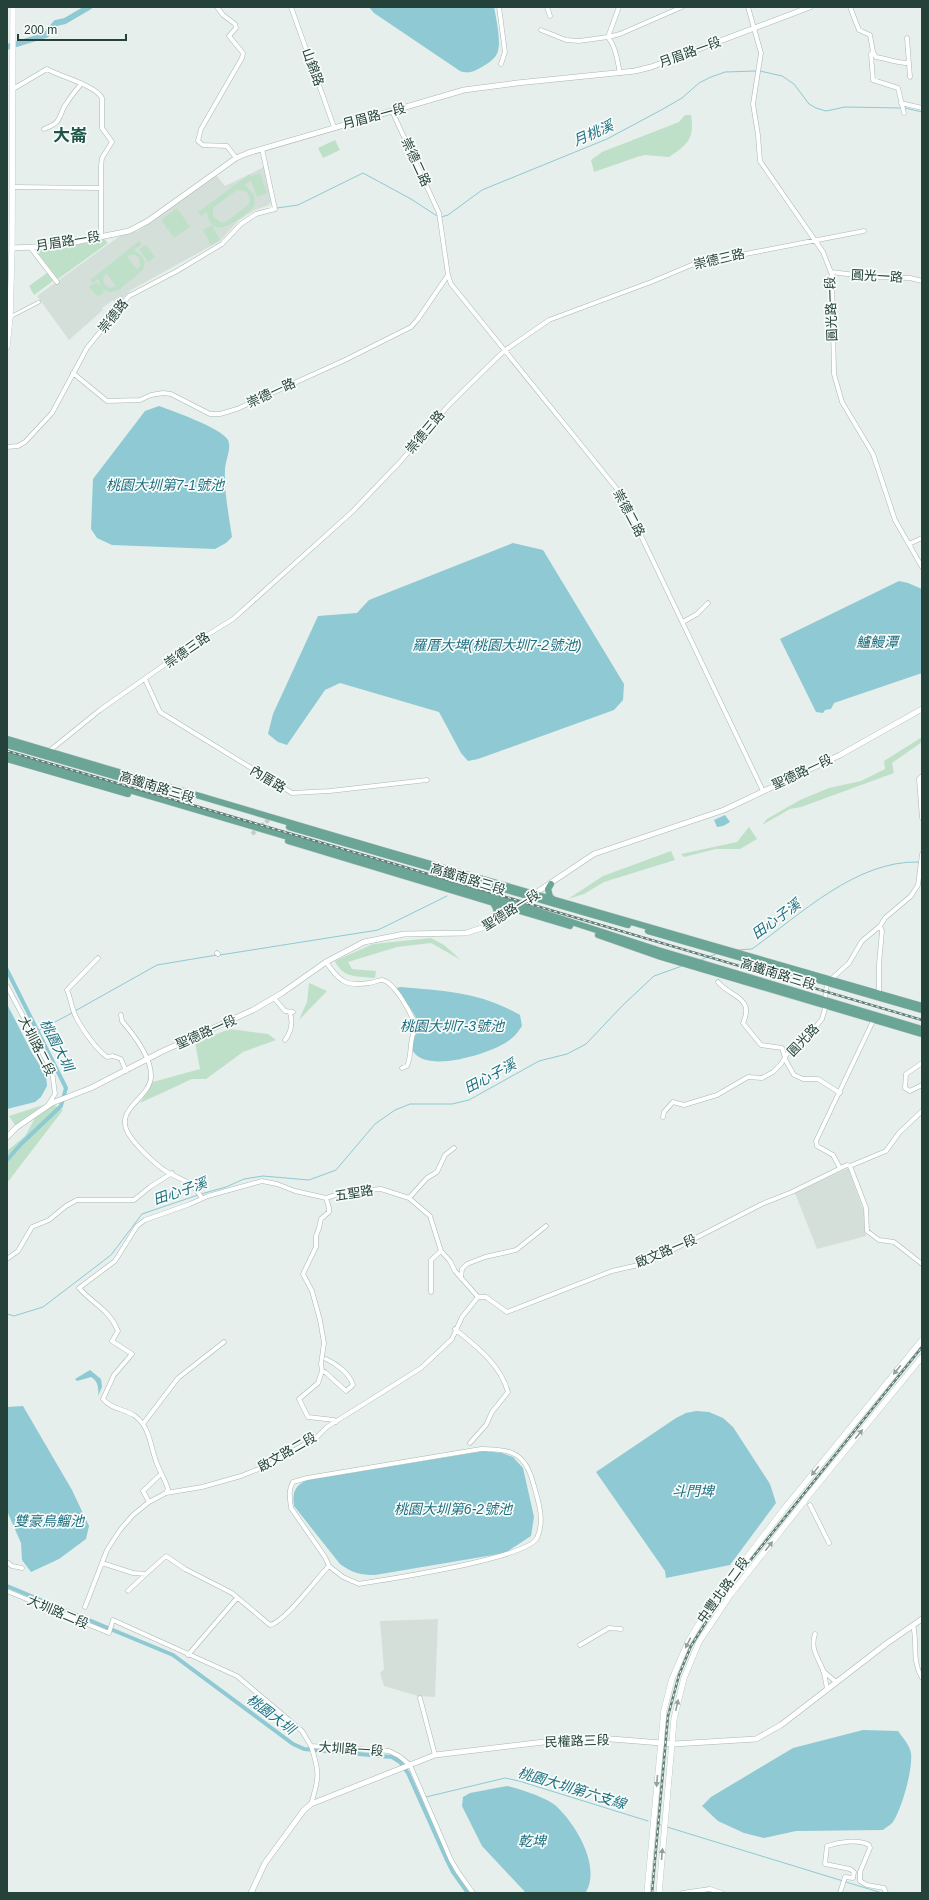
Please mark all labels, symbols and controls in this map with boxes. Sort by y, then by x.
scale bar [18,16,126,42]
text: 200 m [24,23,57,37]
street label: 月眉路一段 [657,34,723,70]
street label: 山錦路 [299,46,327,88]
street label: 月眉路一段 [341,100,407,132]
water label: 月桃溪 [571,116,617,149]
district label: 大崙 [53,126,87,145]
street label: 崇德二路 [398,135,434,189]
street label: 月眉路一段 [35,229,101,253]
street label: 崇德三路 [692,246,746,272]
street label: 圓光一路 [851,267,903,285]
street label: 圓光路一段 [822,276,840,342]
street label: 崇德路 [95,296,131,336]
street label: 崇德一路 [244,375,298,411]
street label: 崇德三路 [403,407,447,457]
water label: 桃園大圳第7-1號池 [106,477,226,493]
street label: 崇德二路 [610,487,648,539]
street label: 崇德三路 [161,629,213,671]
water label: 鱸鰻潭 [856,634,901,650]
water label: 羅厝大埤(桃園大圳7-2號池) [412,637,582,653]
street label: 聖德路一段 [769,751,835,793]
street label: 內厝路 [247,763,289,795]
street label: 高鐵南路三段 [118,768,196,806]
street label: 高鐵南路三段 [429,860,507,898]
street label: 聖德路一段 [479,886,543,934]
water label: 田心子溪 [749,895,805,942]
street label: 高鐵南路三段 [739,955,817,993]
street label: 聖德路一段 [173,1012,239,1052]
street label: 大圳路二段 [16,1014,58,1078]
water label: 桃園大圳 [37,1016,78,1075]
water label: 桃園大圳7-3號池 [400,1018,506,1034]
street label: 圓光路 [784,1021,822,1059]
water label: 田心子溪 [462,1055,520,1096]
water label: 田心子溪 [151,1174,211,1208]
street label: 五聖路 [334,1183,374,1203]
street label: 啟文路一段 [633,1231,699,1271]
one-way arrow [893,1365,902,1376]
one-way arrow [855,1428,864,1439]
street label: 啟文路二段 [255,1429,319,1475]
one-way arrow [811,1466,820,1476]
water label: 斗門埤 [672,1483,716,1499]
water label: 桃園大圳第6-2號池 [394,1501,514,1517]
water label: 雙豪烏鰡池 [14,1513,86,1529]
one-way arrow [765,1540,773,1551]
street label: 中豐北路二段 [694,1554,752,1626]
street label: 大圳路二段 [25,1592,91,1632]
one-way arrow [685,1637,691,1648]
water label: 桃園大圳 [244,1691,300,1738]
one-way arrow [674,1699,680,1711]
street label: 民權路三段 [544,1732,610,1750]
street label: 大圳路一段 [318,1739,384,1759]
water label: 桃園大圳第六支線 [516,1764,630,1813]
one-way arrow [654,1775,660,1787]
water label: 乾埤 [518,1833,548,1849]
one-way arrow [659,1848,666,1860]

